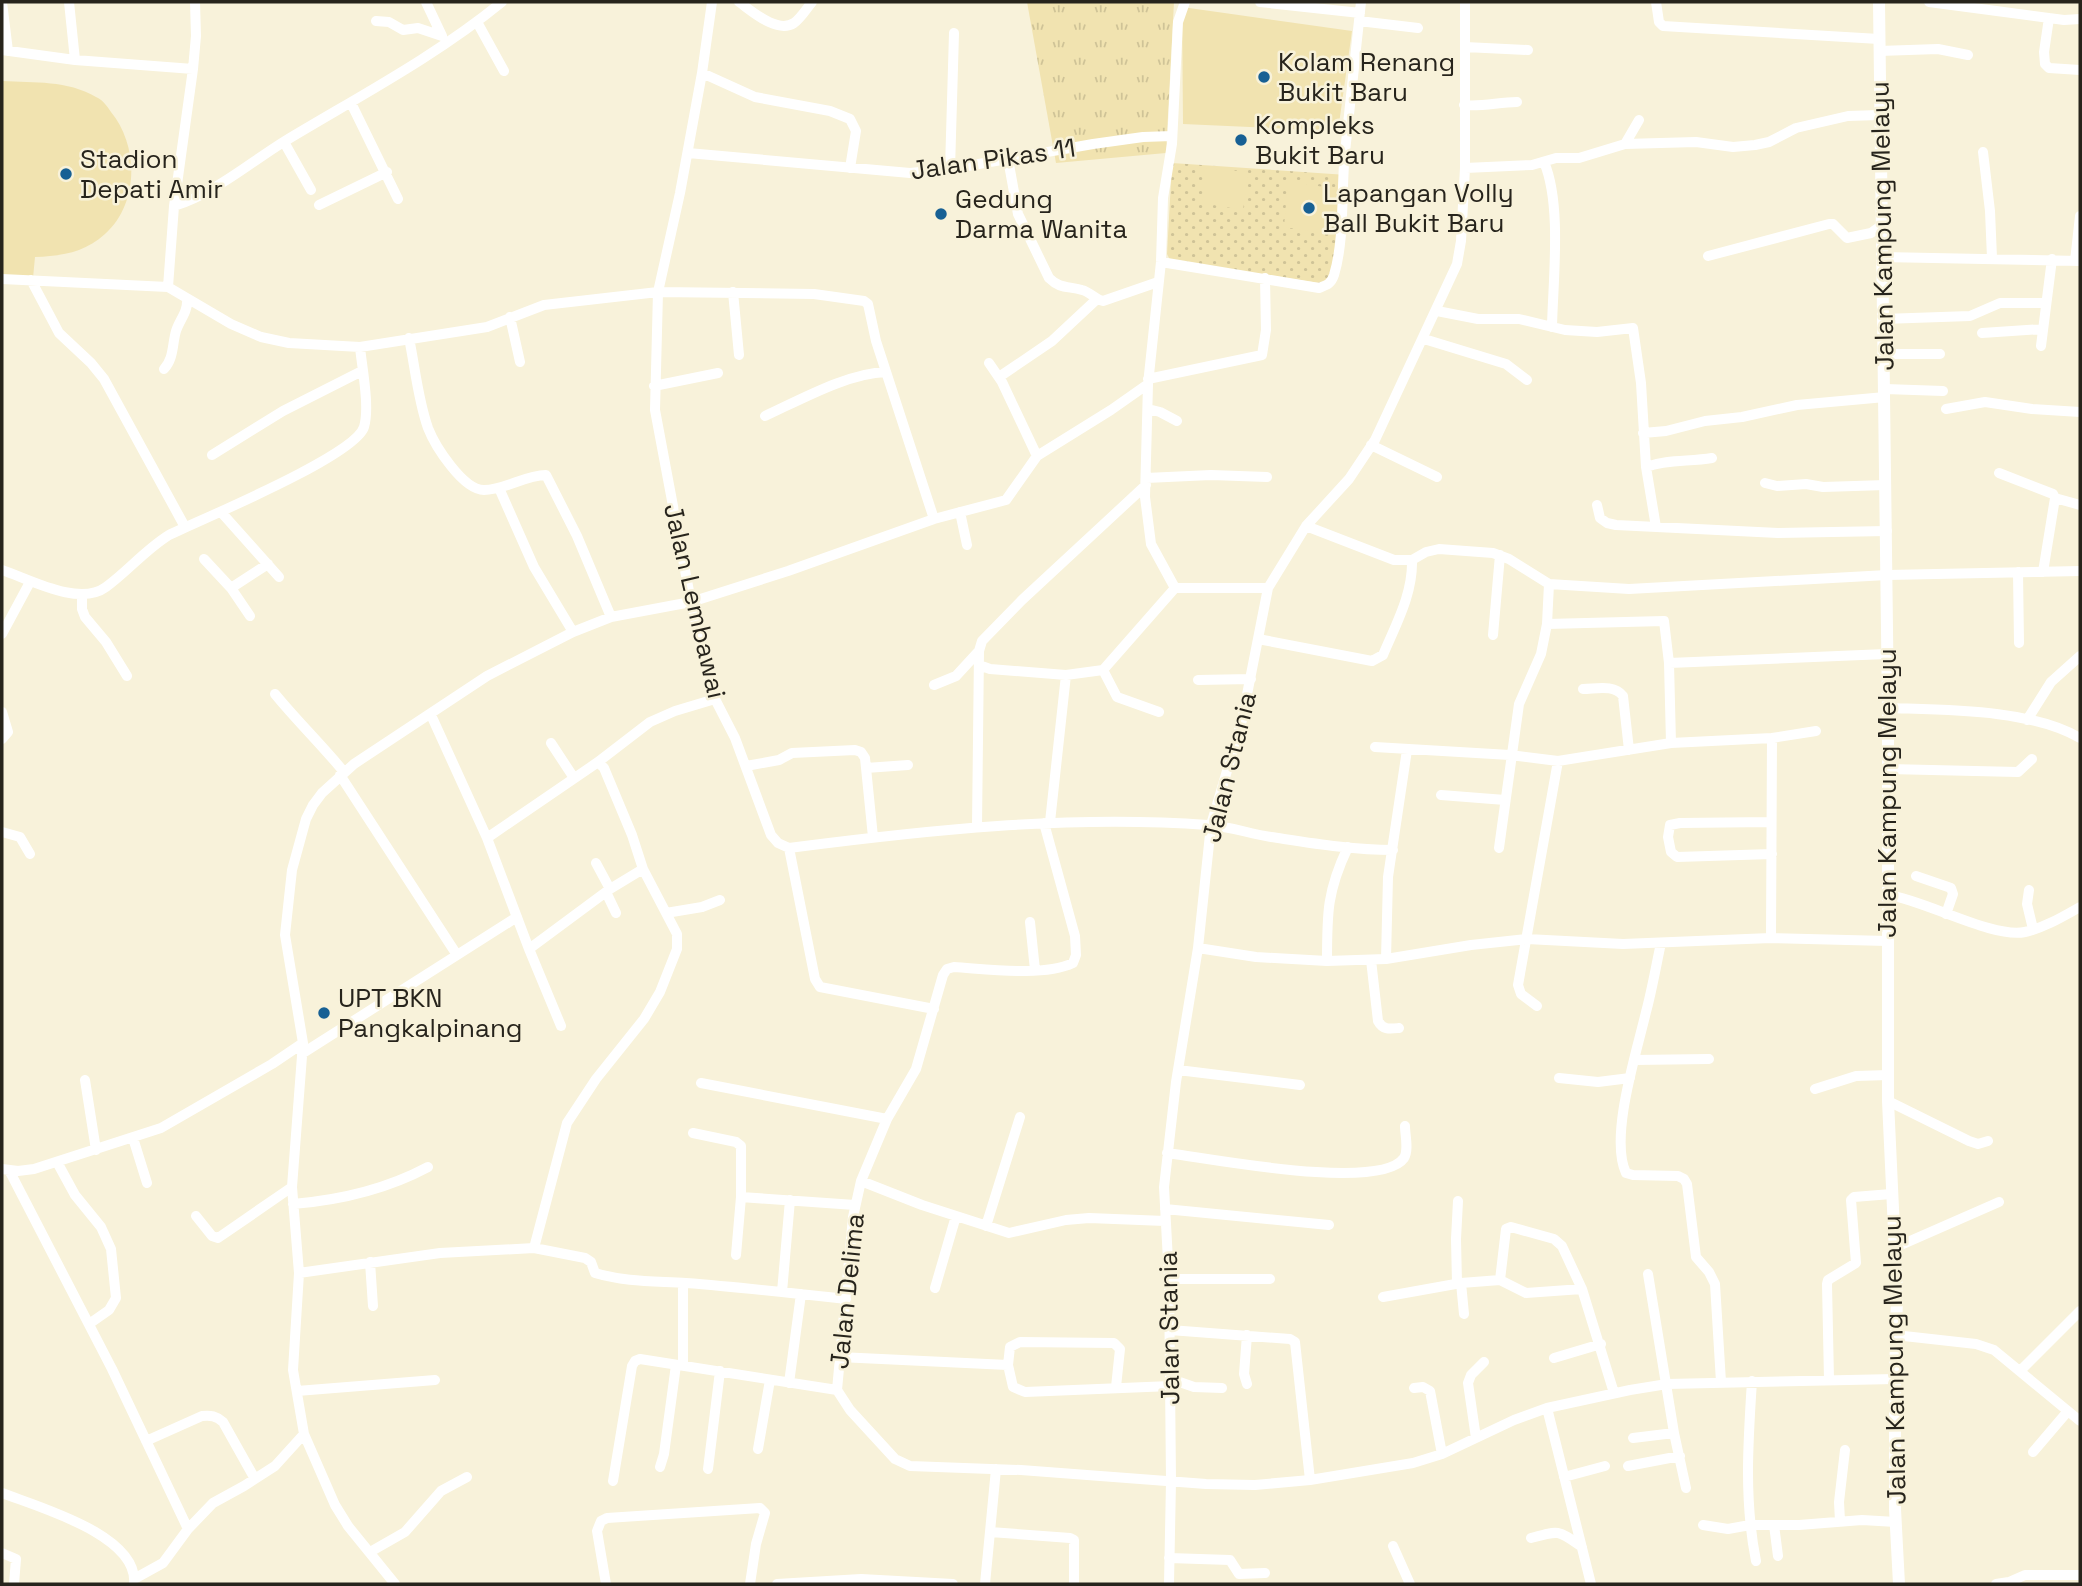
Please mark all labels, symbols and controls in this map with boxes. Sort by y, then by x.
place label: Kolam Renang Bukit Baru [1278,45,1455,109]
marker: Kolam Renang Bukit Baru [1256,69,1272,85]
street label: Jalan Kampung Melayu [1862,81,1902,371]
place label: Kompleks Bukit Baru [1255,108,1385,172]
street label: Jalan Pikas 11 [908,131,1078,187]
marker: Kompleks Bukit Baru [1233,132,1249,148]
place label: Stadion Depati Amir [80,142,223,206]
marker: Stadion Depati Amir [58,166,74,182]
place label: Lapangan Volly Ball Bukit Baru [1323,176,1514,240]
place label: Gedung Darma Wanita [955,182,1127,246]
marker: Lapangan Volly Ball Bukit Baru [1301,200,1317,216]
marker: Gedung Darma Wanita [933,206,949,222]
street label: Jalan Lembawai [656,500,734,702]
street label: Jalan Kampung Melayu [1870,648,1904,938]
street label: Jalan Stania [1194,688,1264,846]
place label: UPT BKN Pangkalpinang [338,981,523,1045]
marker: UPT BKN Pangkalpinang [316,1005,332,1021]
street label: Jalan Delima [822,1211,872,1371]
street label: Jalan Kampung Melayu [1874,1215,1914,1505]
street label: Jalan Stania [1151,1251,1187,1405]

